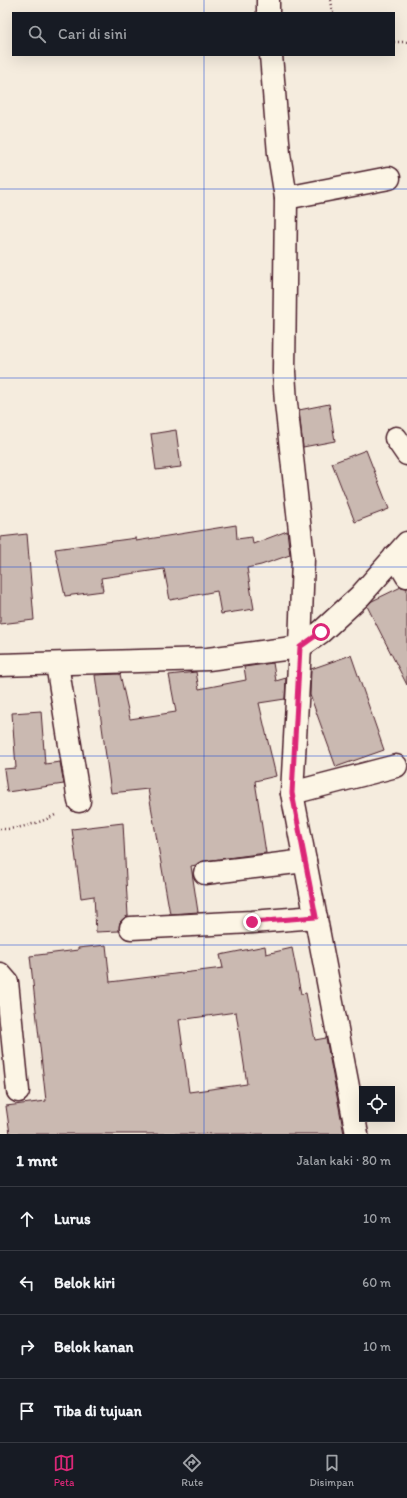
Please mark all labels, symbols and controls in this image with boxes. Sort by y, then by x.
search box [12,12,395,56]
icon: search [26,23,48,45]
text: Cari di sini [58,25,127,43]
route start [312,623,330,641]
route end [243,913,261,931]
map controls [359,1086,395,1122]
button: locate [359,1086,395,1122]
text: 1 mnt [16,1150,57,1170]
text: Jalan kaki · 80 m [297,1153,391,1168]
icon: ahead [16,1208,38,1230]
text: Lurus [54,1210,91,1228]
text: 10 m [363,1211,391,1226]
icon: left [16,1272,38,1294]
text: Belok kiri [54,1274,115,1292]
text: 60 m [362,1275,391,1290]
icon: right [16,1336,38,1358]
text: Belok kanan [54,1338,134,1356]
text: 10 m [363,1339,391,1354]
icon: arrive [16,1400,38,1422]
text: Tiba di tujuan [54,1402,142,1420]
tab: Peta [53,1452,75,1489]
tab: Rute [181,1452,203,1489]
tab: Disimpan [309,1452,354,1489]

